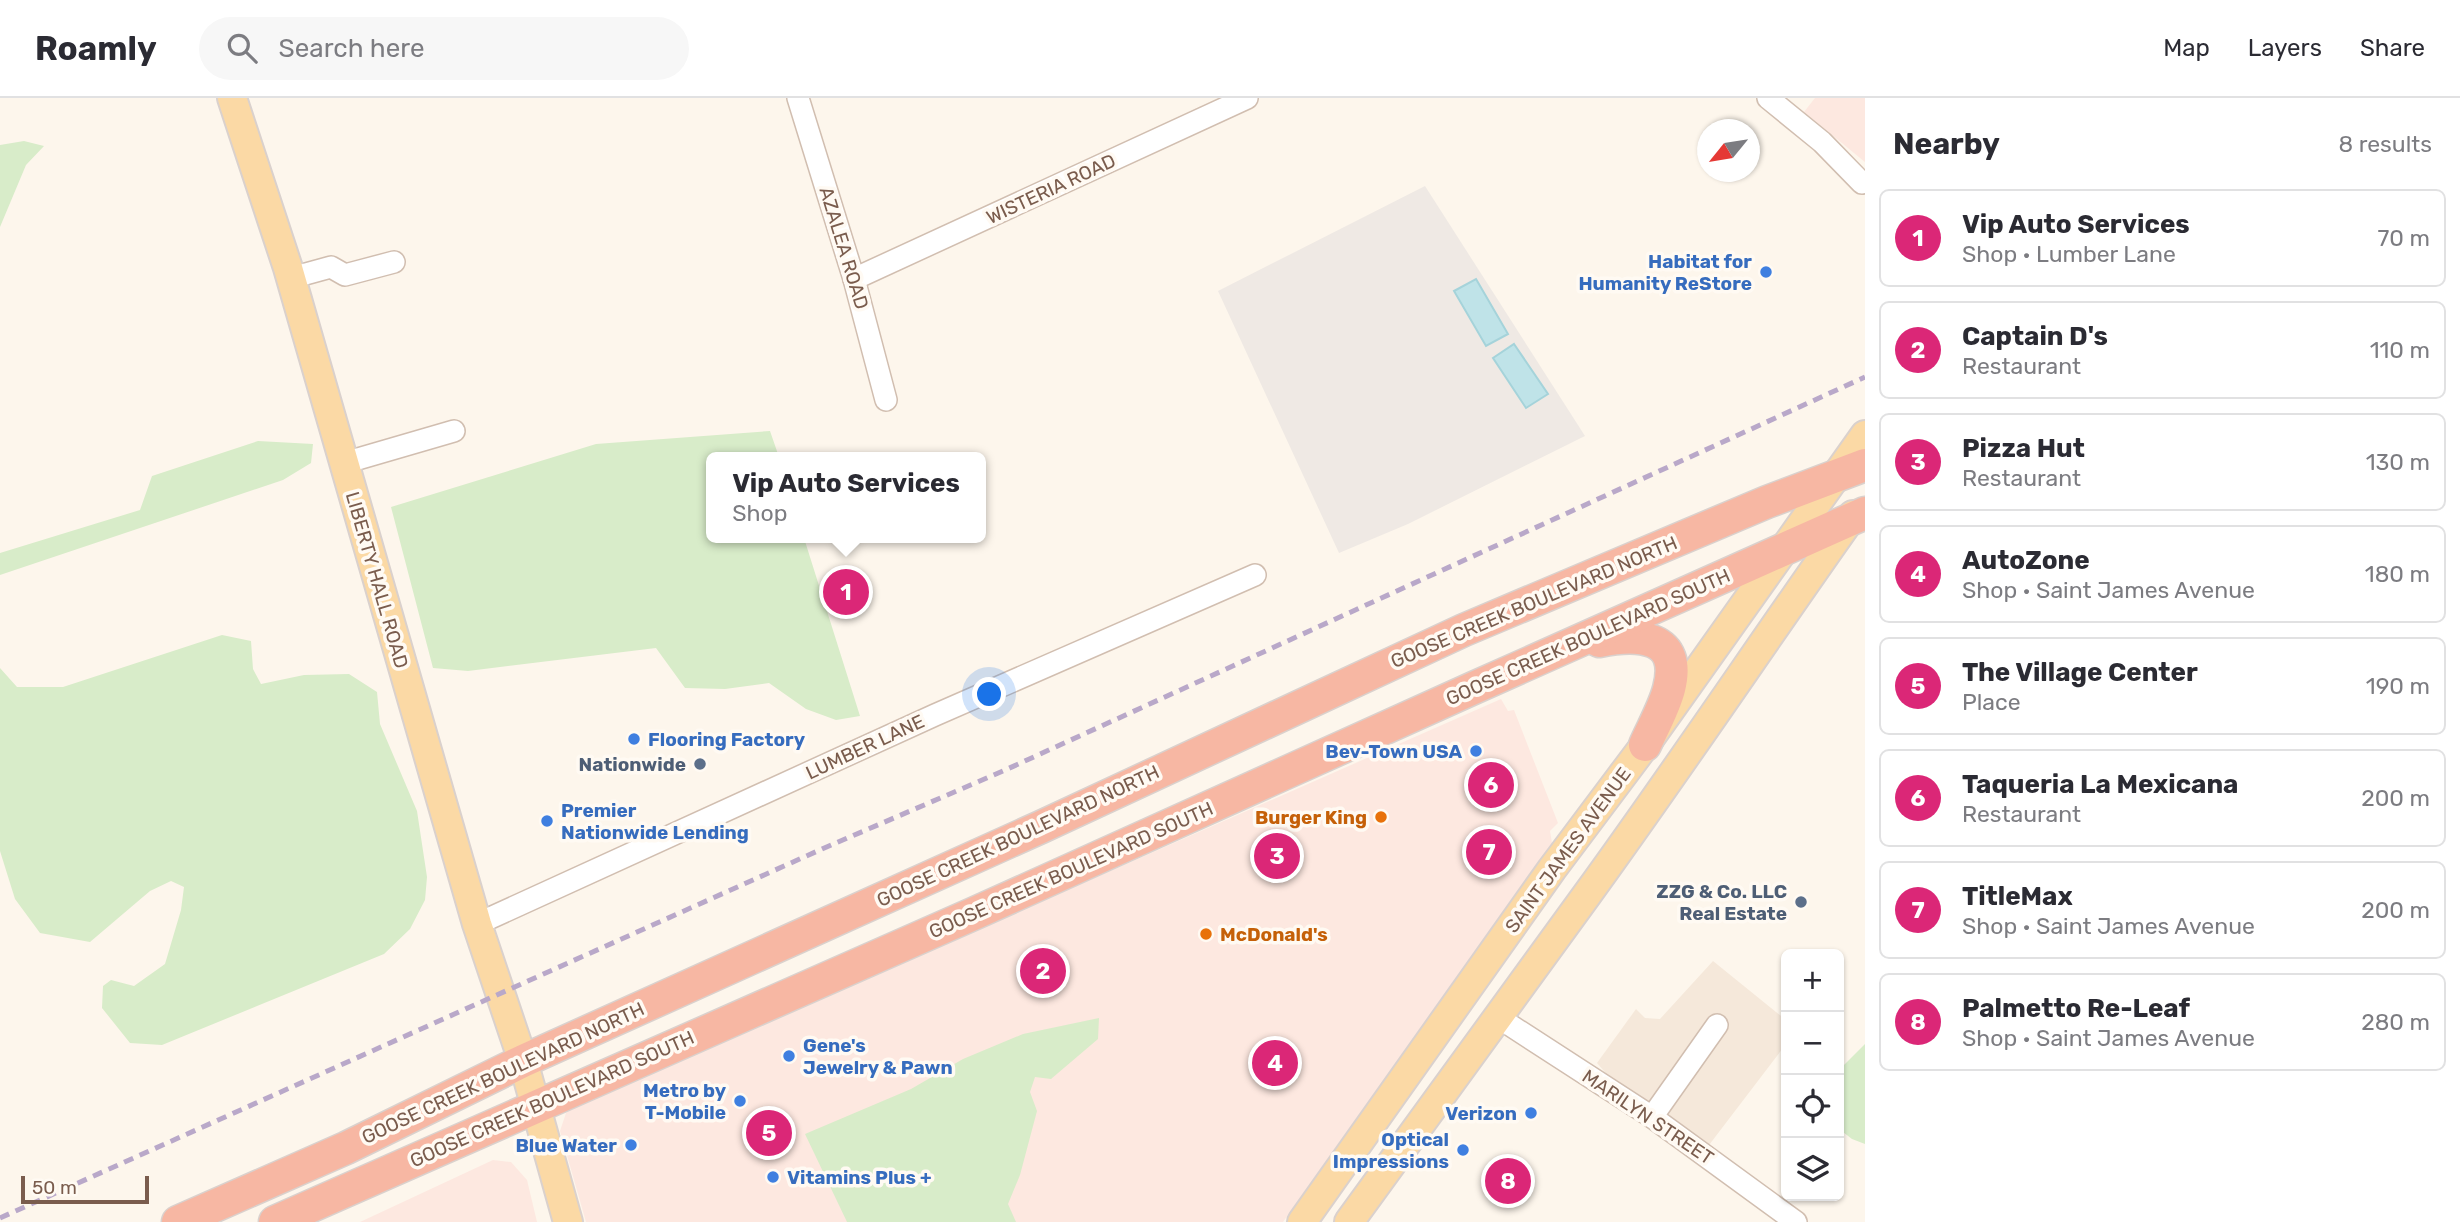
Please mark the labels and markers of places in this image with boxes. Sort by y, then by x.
place label: Habitat for Humanity ReStore [1578,250,1752,295]
marker: Habitat for Humanity ReStore [1758,264,1774,280]
pin: 1 [823,566,869,618]
place label: Flooring Factory [648,728,806,751]
marker: Flooring Factory [626,731,642,747]
place label: Bev-Town USA [1325,740,1462,763]
marker: Bev-Town USA [1468,743,1484,759]
place label: Nationwide [579,753,686,776]
marker: Nationwide [692,756,708,772]
pin: 6 [1468,759,1514,811]
place label: Premier Nationwide Lending [561,799,749,844]
place label: Burger King [1255,806,1367,829]
marker: Burger King [1373,809,1389,825]
marker: Premier Nationwide Lending [539,813,555,829]
pin: 7 [1466,826,1512,878]
pin: 3 [1254,830,1300,882]
place label: ZZG & Co. LLC Real Estate [1656,880,1787,925]
marker: ZZG & Co. LLC Real Estate [1793,894,1809,910]
place label: McDonald's [1220,923,1328,946]
marker: McDonald's [1198,926,1214,942]
pin: 2 [1020,945,1066,997]
place label: Gene's Jewelry & Pawn [803,1034,953,1079]
pin: 4 [1252,1037,1298,1089]
marker: Gene's Jewelry & Pawn [781,1048,797,1064]
place label: Metro by T-Mobile [643,1079,727,1124]
marker: Metro by T-Mobile [732,1093,748,1109]
place label: Verizon [1445,1102,1517,1125]
marker: Verizon [1523,1105,1539,1121]
pin: 5 [746,1107,792,1159]
place label: Optical Impressions [1333,1128,1449,1173]
place label: Blue Water [515,1134,617,1157]
marker: Blue Water [623,1137,639,1153]
marker: Optical Impressions [1455,1142,1471,1158]
pin: 8 [1485,1155,1531,1207]
place label: Vitamins Plus + [787,1166,932,1189]
marker: Vitamins Plus + [765,1169,781,1185]

